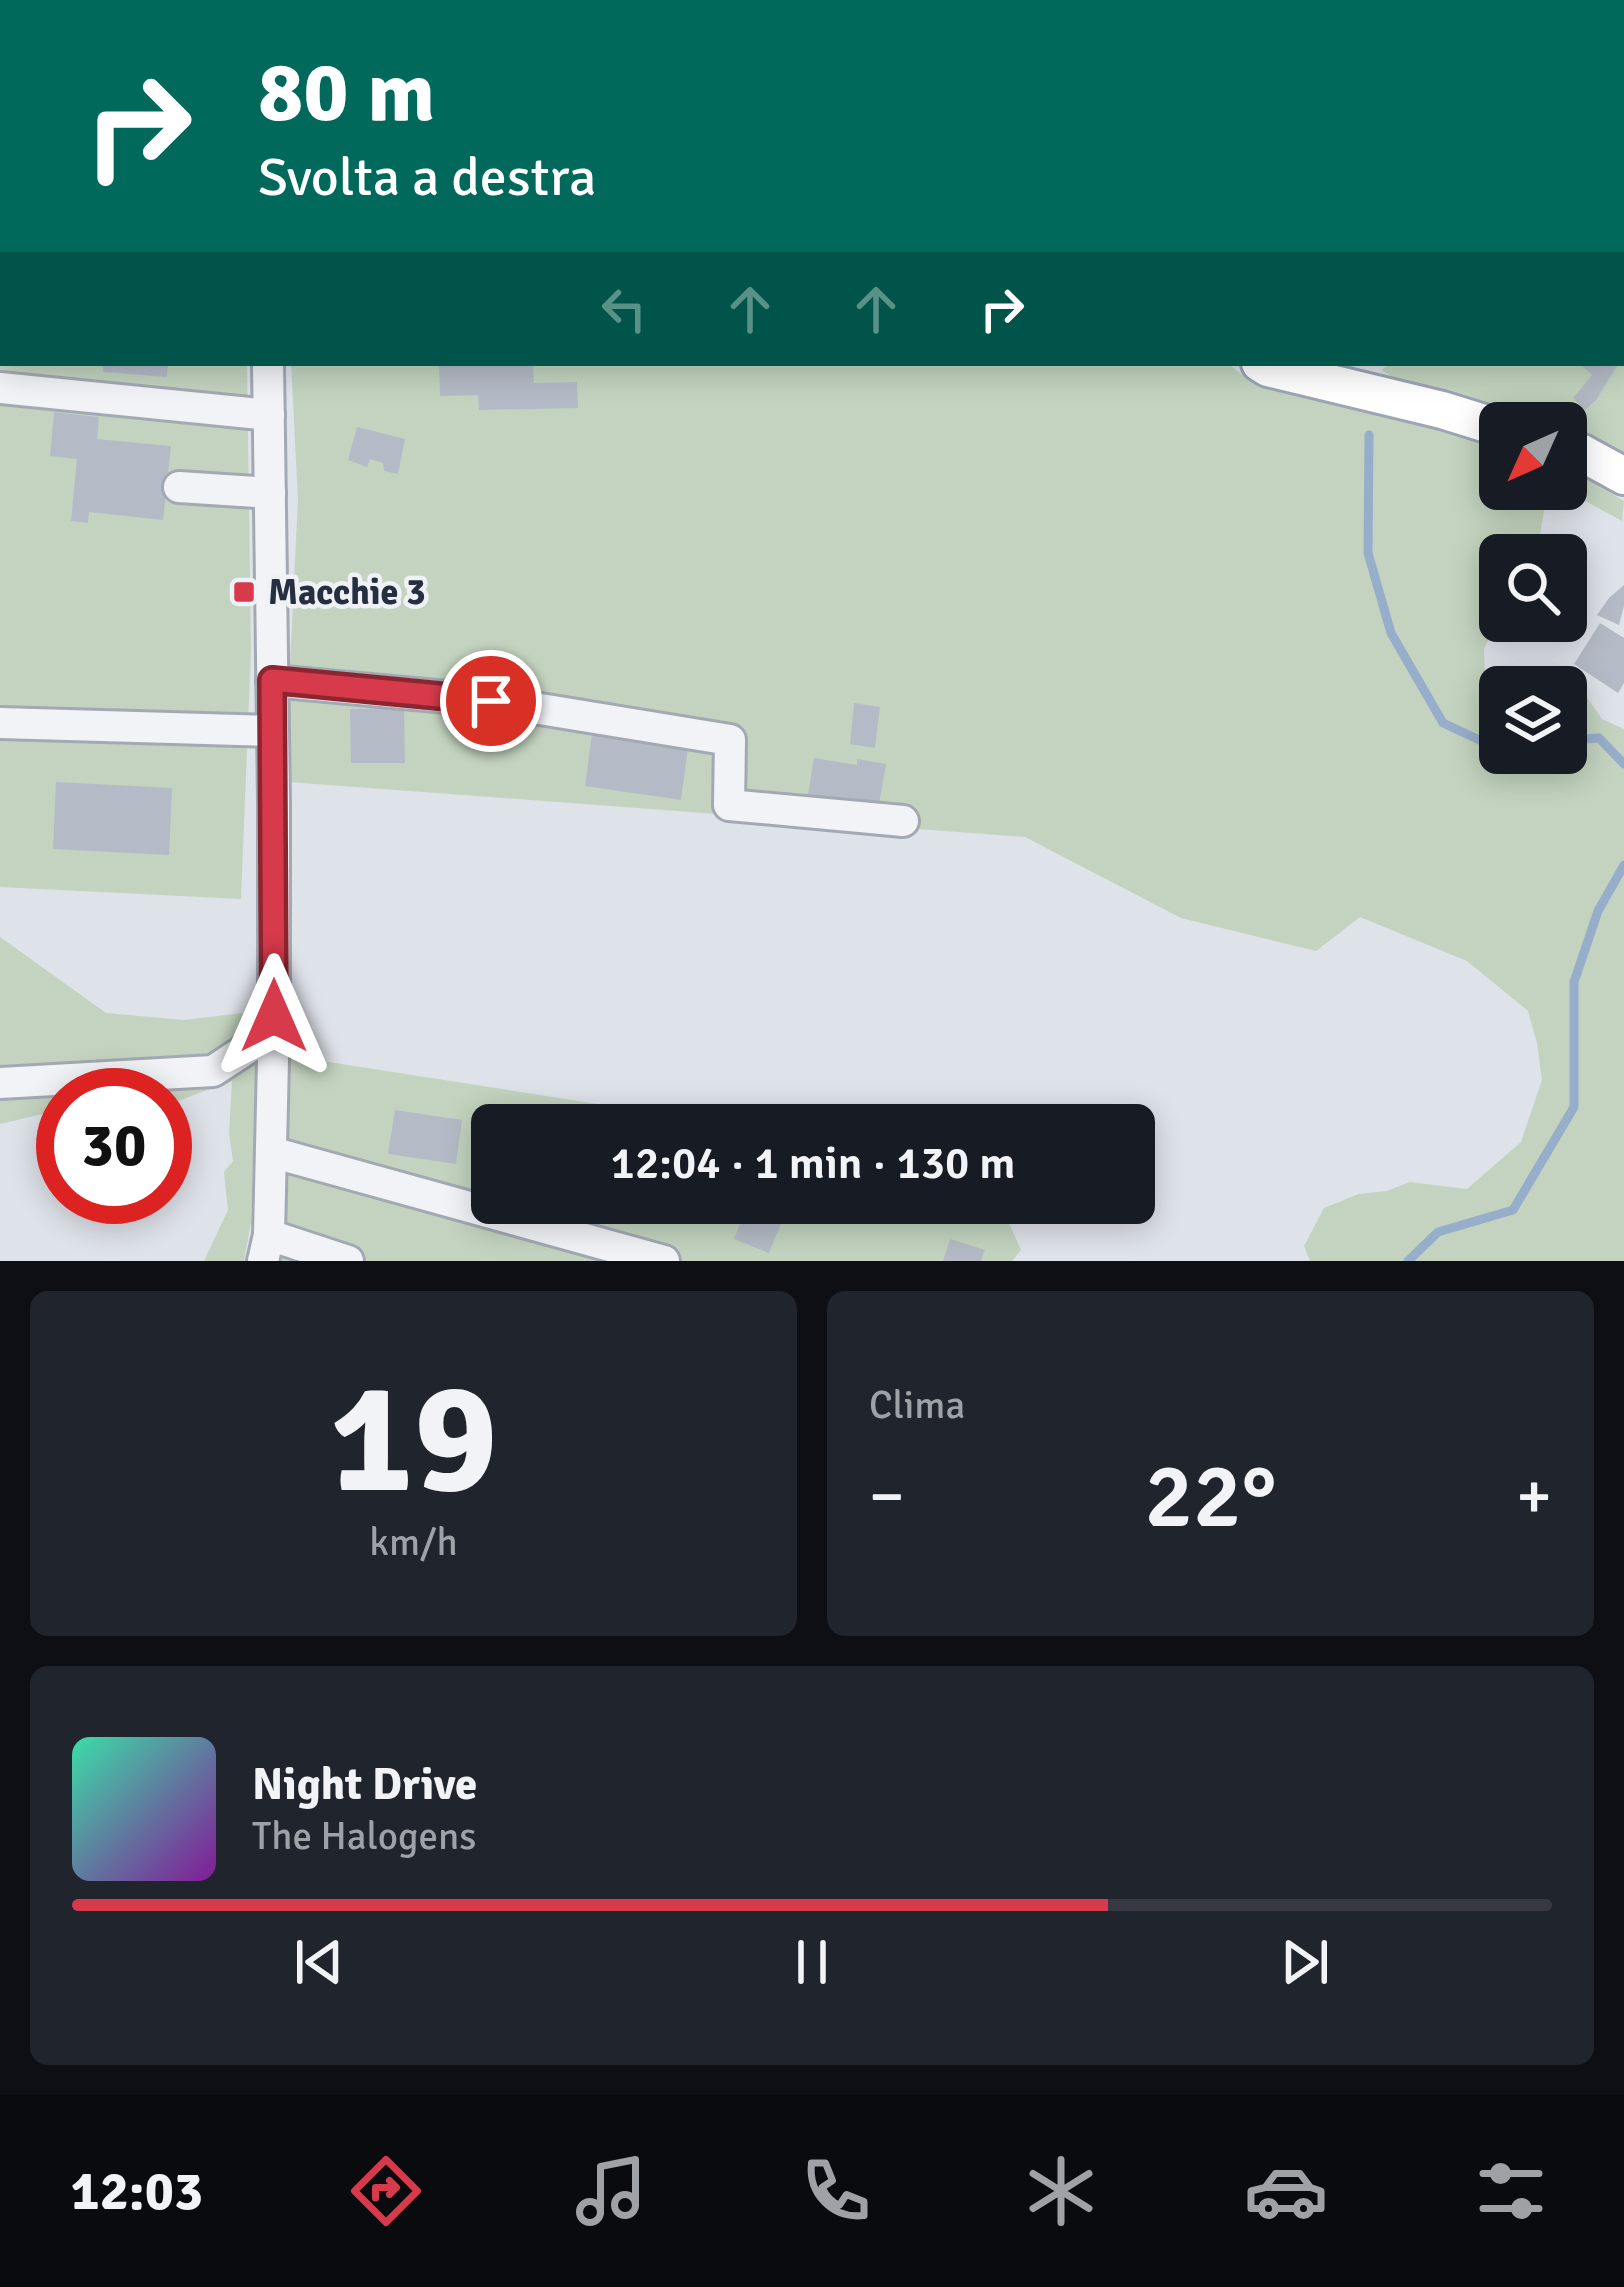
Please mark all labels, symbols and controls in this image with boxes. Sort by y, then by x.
text: 80 m [258,41,435,145]
icon: right [60,48,216,204]
text: Svolta a destra [258,144,596,211]
icon: left [591,276,657,342]
icon: ahead [717,276,783,342]
icon: ahead [843,276,909,342]
icon: right [969,276,1035,342]
north arrow [1479,402,1587,510]
map controls [1479,402,1587,774]
button: search [1479,534,1587,642]
place label: Macchie 3 [268,570,426,615]
marker: Macchie 3 [231,579,257,605]
pin [440,650,542,752]
button: layers [1479,666,1587,774]
icon: arrive [458,668,524,734]
position arrow [211,953,337,1079]
speed limit sign: 30 [36,1068,192,1224]
text: 12:04 · 1 min · 130 m [611,1136,1015,1191]
text: 19 [329,1343,498,1536]
text: Clima [869,1381,965,1429]
text: 22° [1145,1441,1276,1552]
text: − [869,1456,905,1537]
text: + [1516,1456,1552,1537]
text: km/h [369,1518,458,1566]
text: Night Drive [252,1757,477,1812]
text: The Halogens [252,1812,476,1860]
icon: previous [286,1929,352,1995]
icon: pause [779,1929,845,1995]
icon: next [1272,1929,1338,1995]
icon: directions [344,2149,428,2233]
icon: music [569,2149,653,2233]
icon: phone [794,2149,878,2233]
icon: climate [1019,2149,1103,2233]
icon: car [1244,2149,1328,2233]
icon: filters [1469,2149,1553,2233]
text: 12:03 [71,2158,203,2225]

